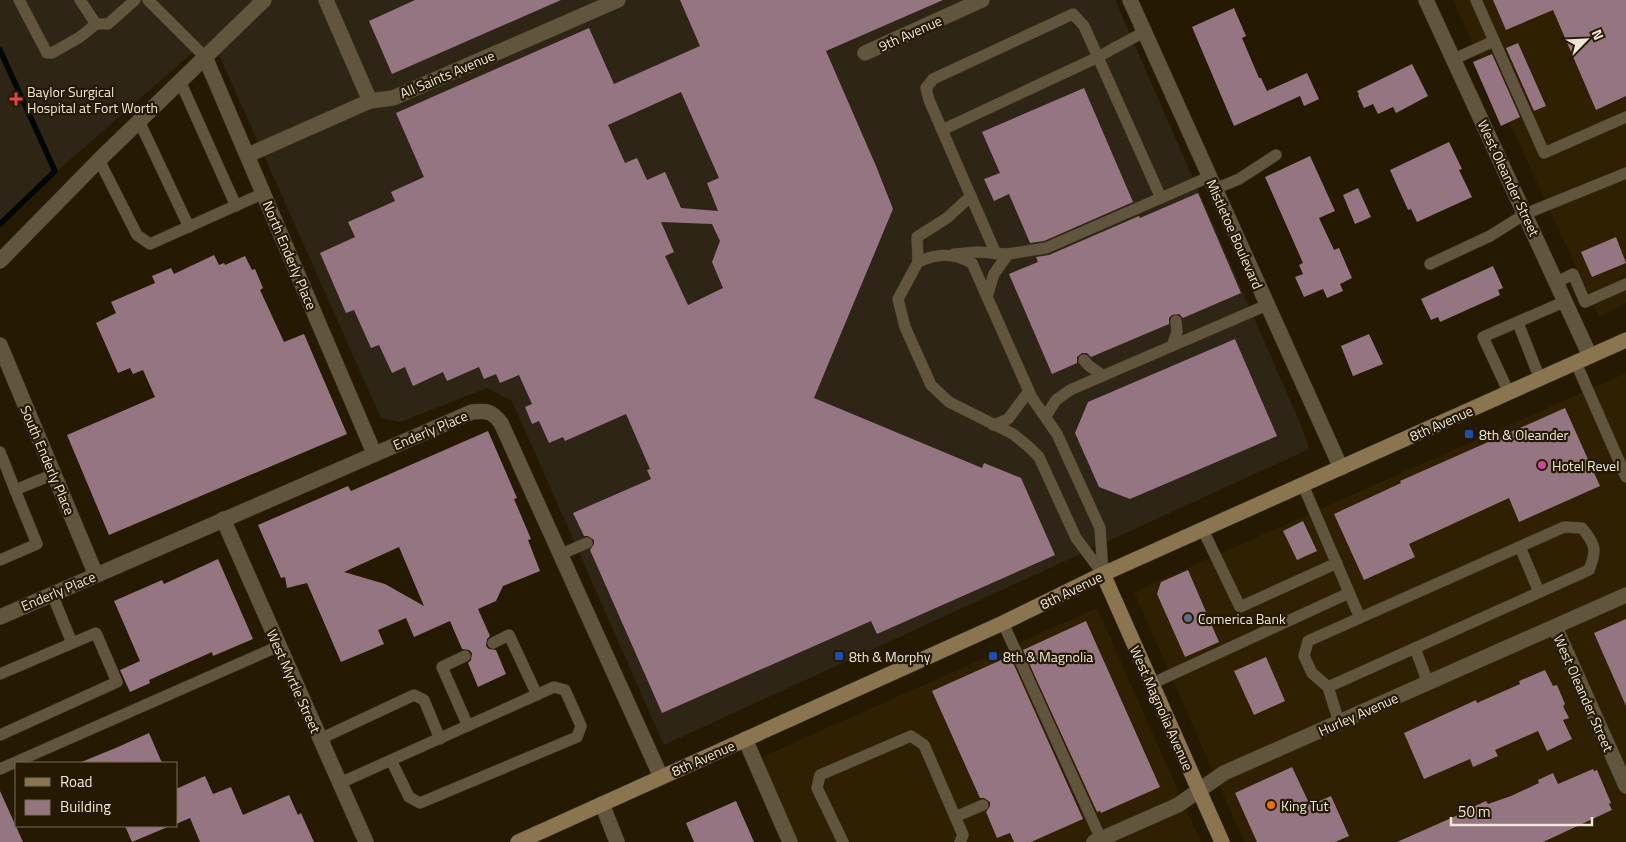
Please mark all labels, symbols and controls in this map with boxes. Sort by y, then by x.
street label: 9th Avenue [875,10,945,56]
north arrow [1561,15,1611,65]
text: N [1587,26,1610,43]
street label: All Saints Avenue [396,45,498,103]
place label: Baylor Surgical Hospital at Fort Worth [27,81,158,118]
marker: Baylor Surgical Hospital at Fort Worth [9,92,23,106]
street label: West Oleander Street [1473,116,1545,240]
street label: Mistletoe Boulevard [1201,176,1269,292]
street label: North Enderly Place [258,197,322,313]
street label: 8th Avenue [1406,400,1476,446]
street label: South Enderly Place [15,402,81,518]
street label: Enderly Place [389,405,471,455]
place label: 8th & Oleander [1479,424,1569,445]
marker: 8th & Oleander [1463,428,1475,440]
place label: Hotel Revel [1552,455,1619,476]
marker: Hotel Revel [1536,459,1548,471]
street label: Enderly Place [17,566,99,616]
street label: 8th Avenue [1036,566,1106,614]
place label: Comerica Bank [1198,608,1286,629]
marker: Comerica Bank [1182,612,1194,624]
street label: West Myrtle Street [262,626,326,736]
street label: West Oleander Street [1549,631,1619,755]
street label: West Magnolia Avenue [1125,642,1199,774]
place label: 8th & Morphy [849,646,931,667]
place label: 8th & Magnolia [1003,646,1093,667]
marker: 8th & Morphy [833,650,845,662]
marker: 8th & Magnolia [987,650,999,662]
street label: Hurley Avenue [1315,687,1401,741]
street label: 8th Avenue [668,735,738,781]
legend [15,762,178,827]
text: Road [60,770,92,793]
scale bar [1451,794,1592,826]
text: Building [60,795,111,818]
place label: King Tut [1281,795,1328,816]
marker: King Tut [1265,799,1277,811]
text: 50 m [1458,800,1491,823]

